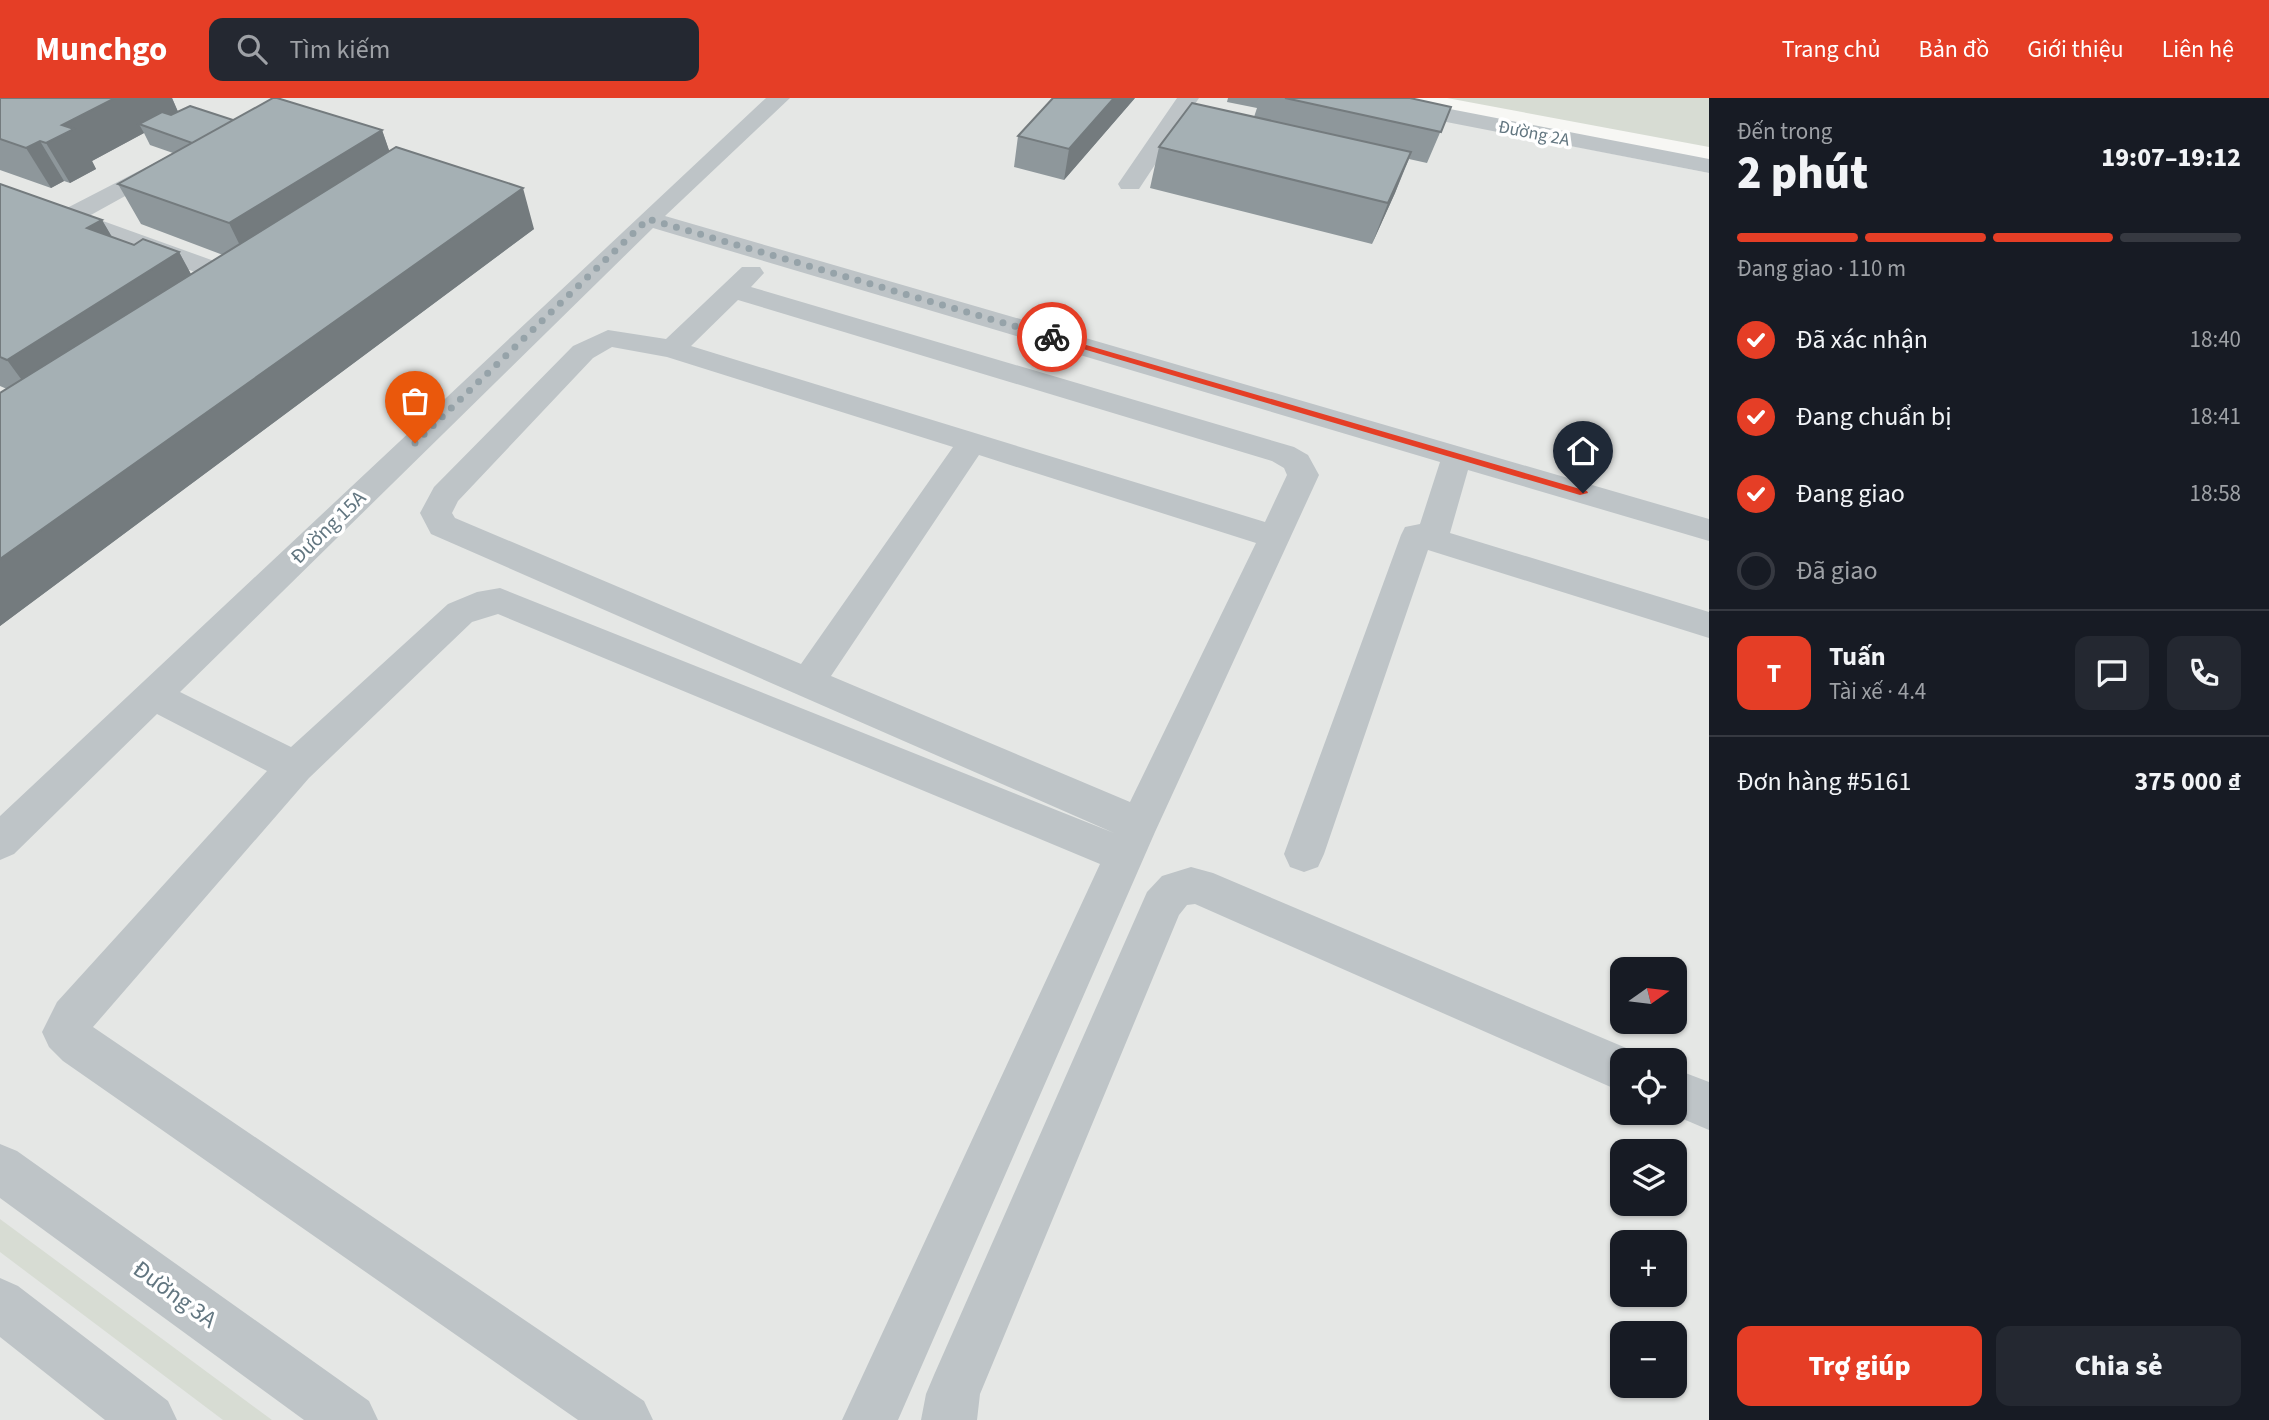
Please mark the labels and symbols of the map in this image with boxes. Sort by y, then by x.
street label: Đường 2A [1496,114,1572,153]
courier [1017,302,1087,372]
pin [385,371,445,443]
pin [1553,421,1613,493]
street label: Đường 15A [284,483,373,571]
north arrow [1610,957,1687,1034]
street label: Đường 3A [125,1252,224,1337]

